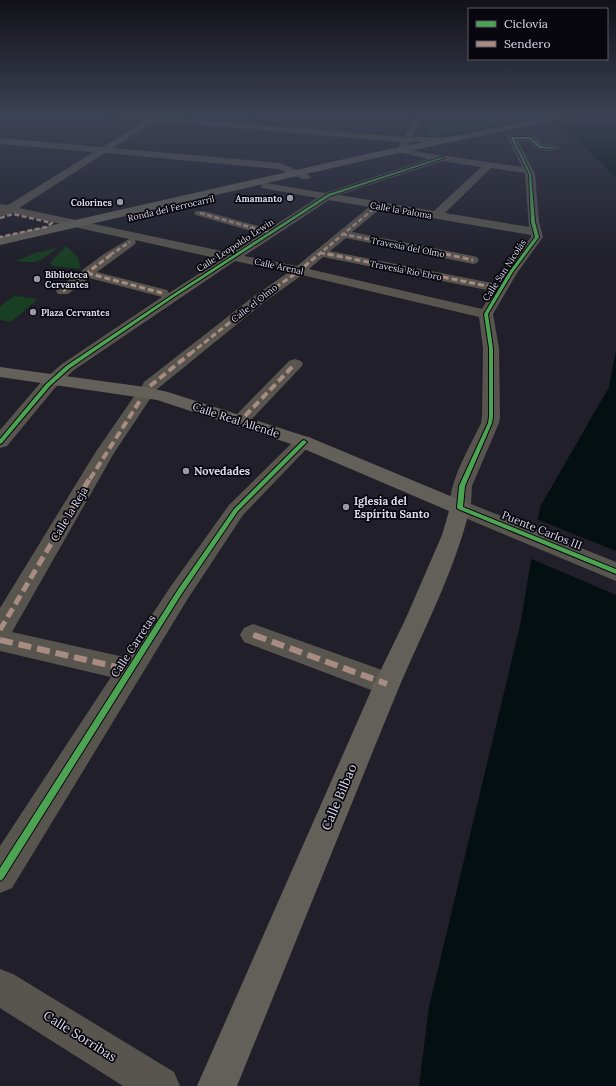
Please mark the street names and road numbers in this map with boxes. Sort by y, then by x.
street label: Ronda del Ferrocarril [127,193,216,223]
street label: Calle la Paloma [369,199,433,221]
street label: Calle Leopoldo Lewin [194,216,276,274]
street label: Travesía del Olmo [370,234,446,260]
street label: Calle San Nicolás [480,237,528,303]
street label: Calle Arenal [253,255,305,277]
street label: Travesía Río Ebro [369,258,443,282]
street label: Calle el Olmo [229,282,279,324]
street label: Calle Real Allende [191,399,281,441]
street label: Calle la Reja [47,484,91,544]
street label: Puente Carlos III [500,508,585,553]
street label: Calle Carretas [108,612,158,680]
street label: Calle Bilbao [317,761,361,833]
street label: Calle Sorribas [40,1007,120,1065]

